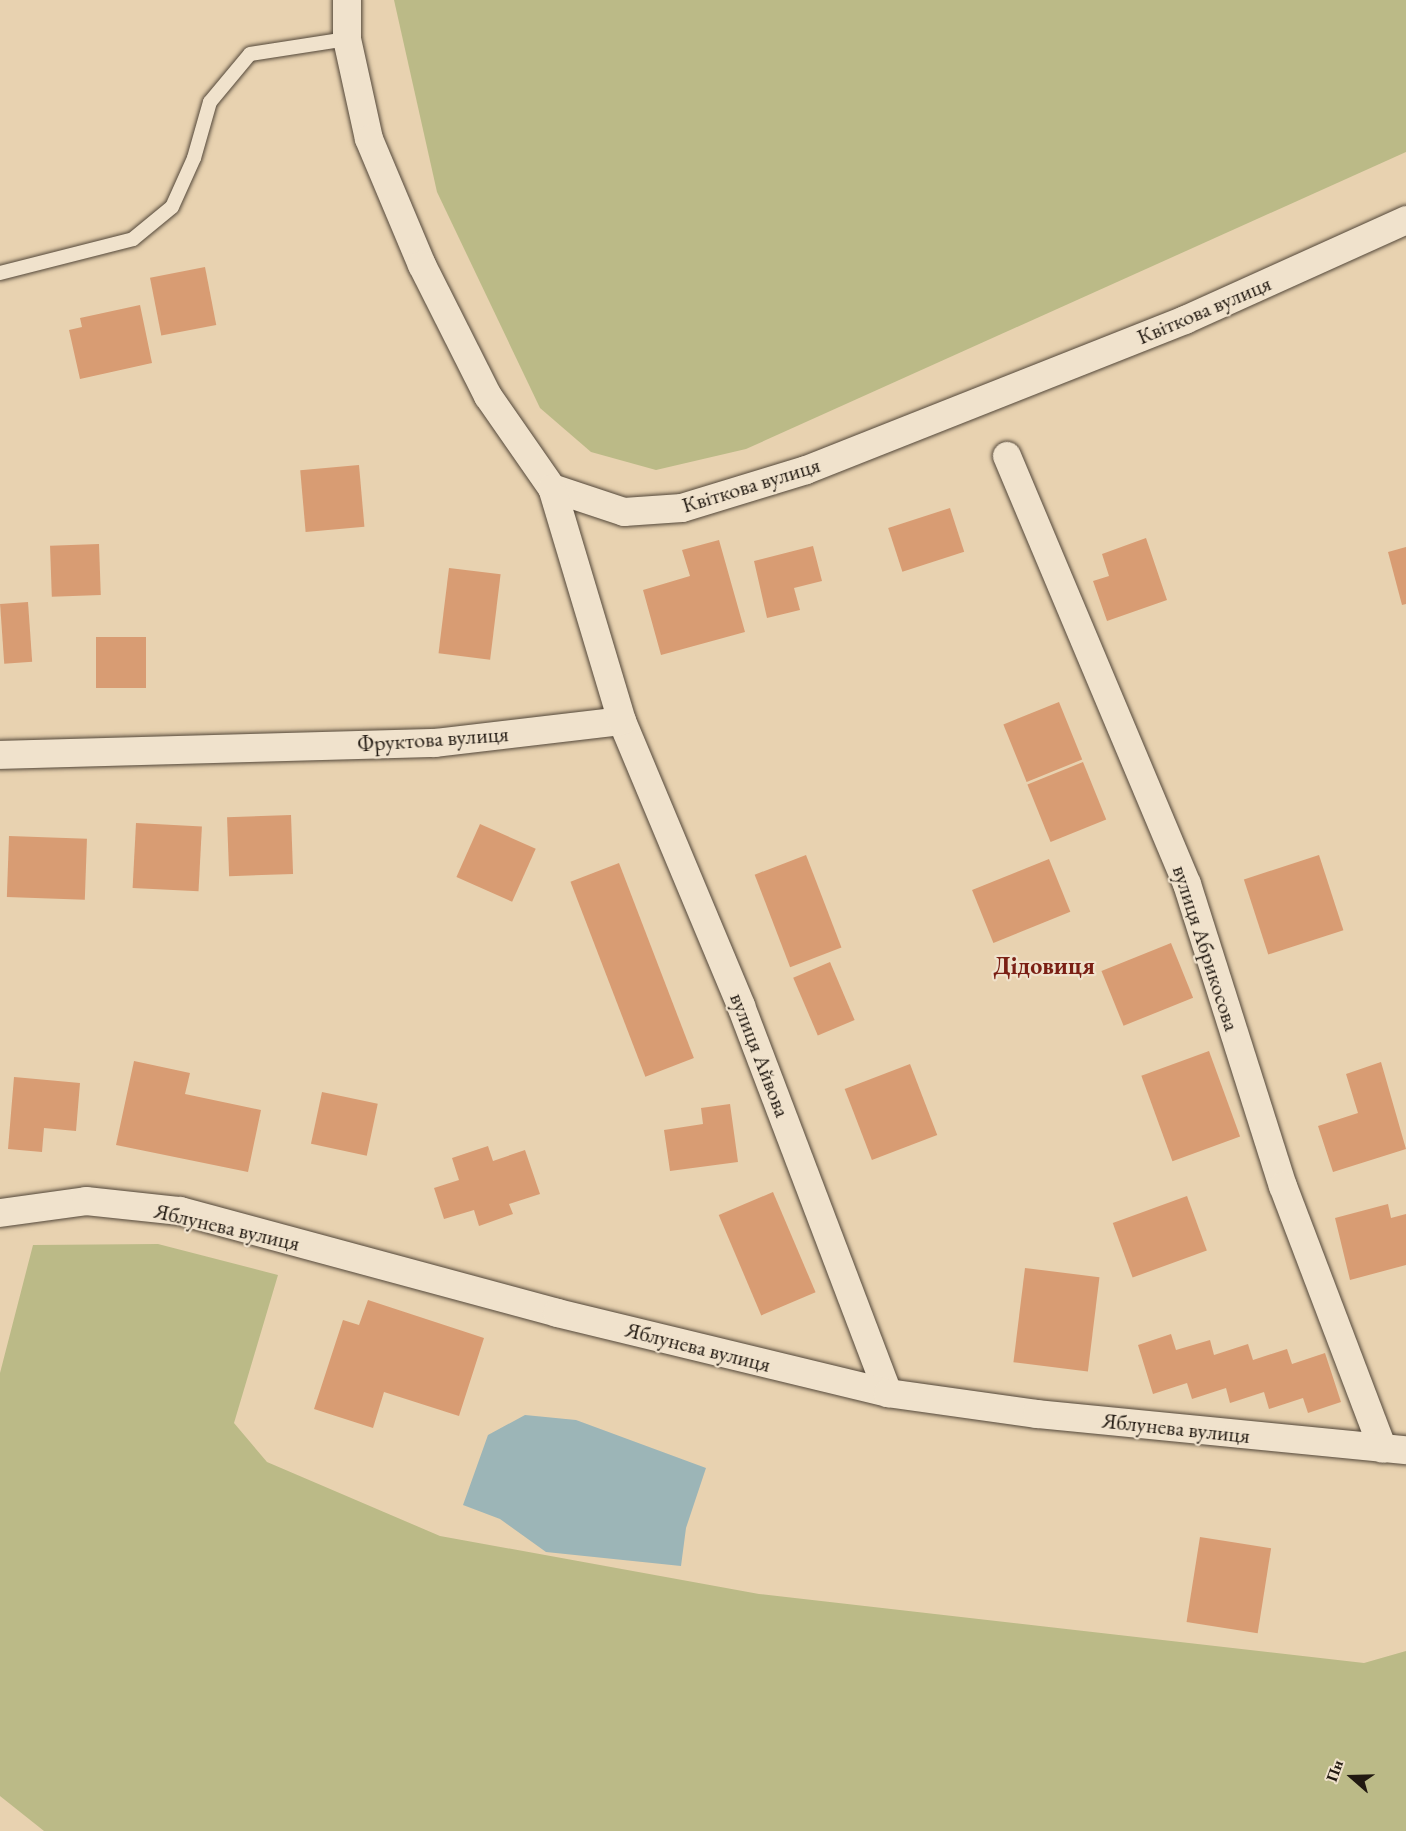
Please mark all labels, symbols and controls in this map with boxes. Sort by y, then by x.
street label: Квіткова вулиця [1133,270,1275,350]
street label: Квіткова вулиця [679,451,823,519]
street label: Фруктова вулиця [356,721,510,757]
street label: вулиця Абрикосова [1167,862,1245,1034]
district label: Дідовиця [993,952,1095,980]
street label: вулиця Айвова [724,989,796,1121]
street label: Яблунева вулиця [152,1197,302,1257]
street label: Яблунева вулиця [623,1316,773,1378]
street label: Яблунева вулиця [1101,1407,1251,1449]
north arrow [1322,1747,1382,1807]
text: Пн [1321,1757,1348,1785]

